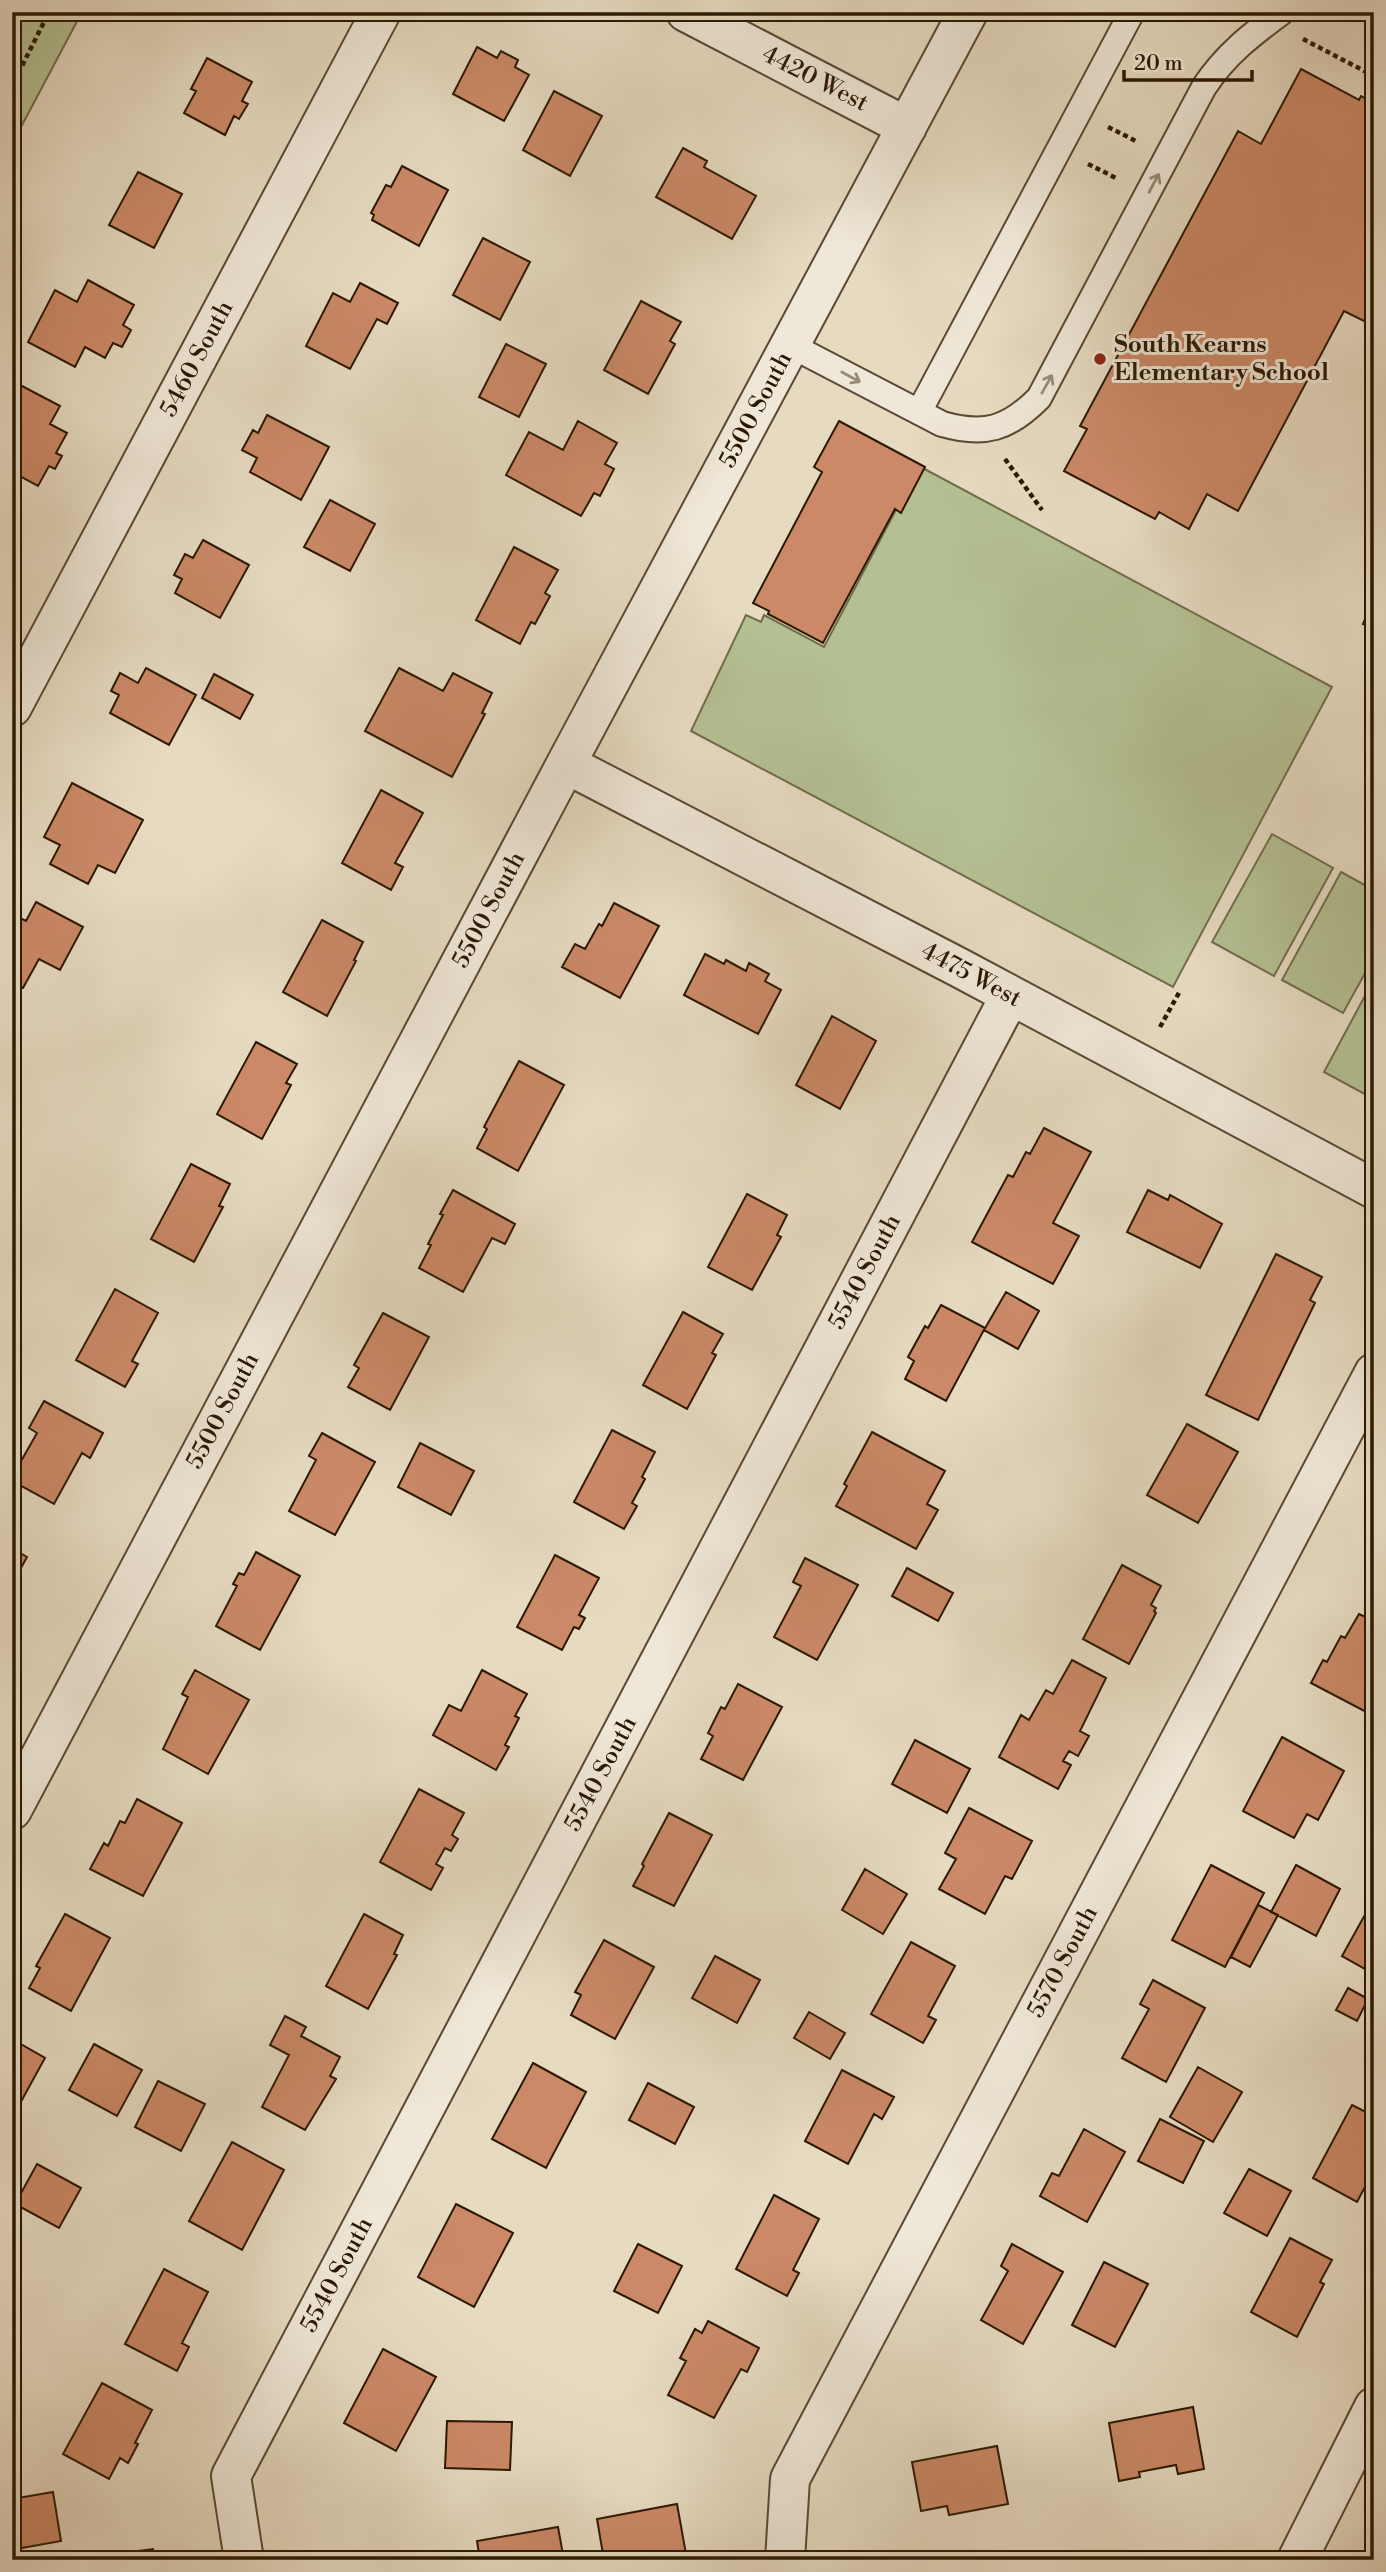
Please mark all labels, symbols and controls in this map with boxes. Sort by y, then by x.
scale bar [1124,38,1251,82]
street label: 4420 West [757,39,874,119]
text: 20 m [1134,51,1183,77]
one-way arrow [1147,173,1161,194]
street label: 5460 South [154,296,240,422]
place label: South Kearns Elementary School [1114,330,1329,388]
street label: 5500 South [713,347,799,473]
marker: South Kearns Elementary School [1092,351,1108,367]
one-way arrow [840,370,860,384]
one-way arrow [1040,374,1054,394]
street label: 5500 South [446,847,532,973]
street label: 4475 West [916,936,1027,1014]
street label: 5540 South [822,1209,908,1335]
street label: 5500 South [180,1348,266,1474]
street label: 5540 South [558,1711,644,1837]
street label: 5570 South [1021,1901,1105,2023]
street label: 5540 South [294,2212,380,2338]

